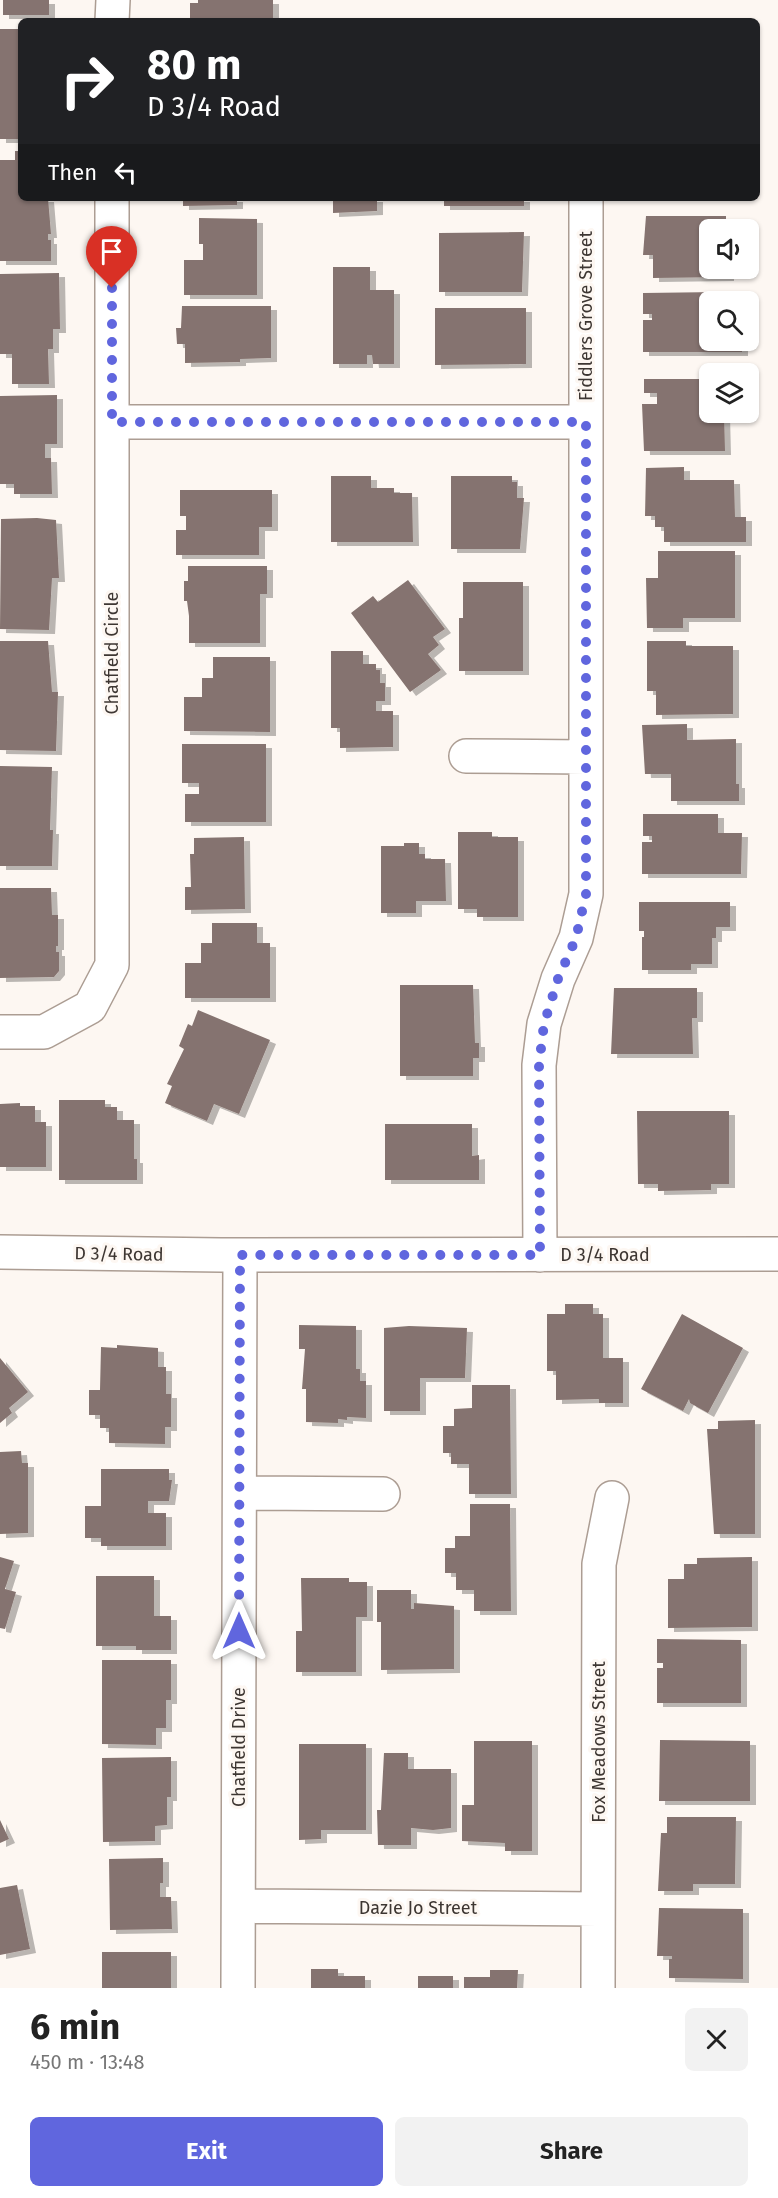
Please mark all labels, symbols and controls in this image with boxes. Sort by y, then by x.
text: 80 m [147,40,241,90]
icon: right [48,42,126,120]
text: D 3/4 Road [147,91,281,123]
icon: left [109,156,142,189]
text: Then [48,159,97,186]
map controls [699,219,759,423]
button: sound [699,219,759,279]
pin [86,226,137,288]
street label: Fiddlers Grove Street [575,230,597,401]
icon: arrive [95,235,128,268]
button: search [699,291,759,351]
button: layers [699,363,759,423]
street label: Chatfield Circle [101,592,123,714]
street label: D 3/4 Road [74,1242,164,1266]
street label: D 3/4 Road [560,1244,650,1266]
position arrow [207,1599,271,1663]
street label: Fox Meadows Street [588,1661,610,1823]
street label: Chatfield Drive [228,1687,250,1807]
street label: Dazie Jo Street [359,1897,478,1919]
text: 6 min [30,2005,120,2049]
button: close [685,2008,748,2071]
text: 450 m · 13:48 [30,2050,144,2074]
button: Exit [30,2117,383,2186]
button: Share [395,2117,748,2186]

